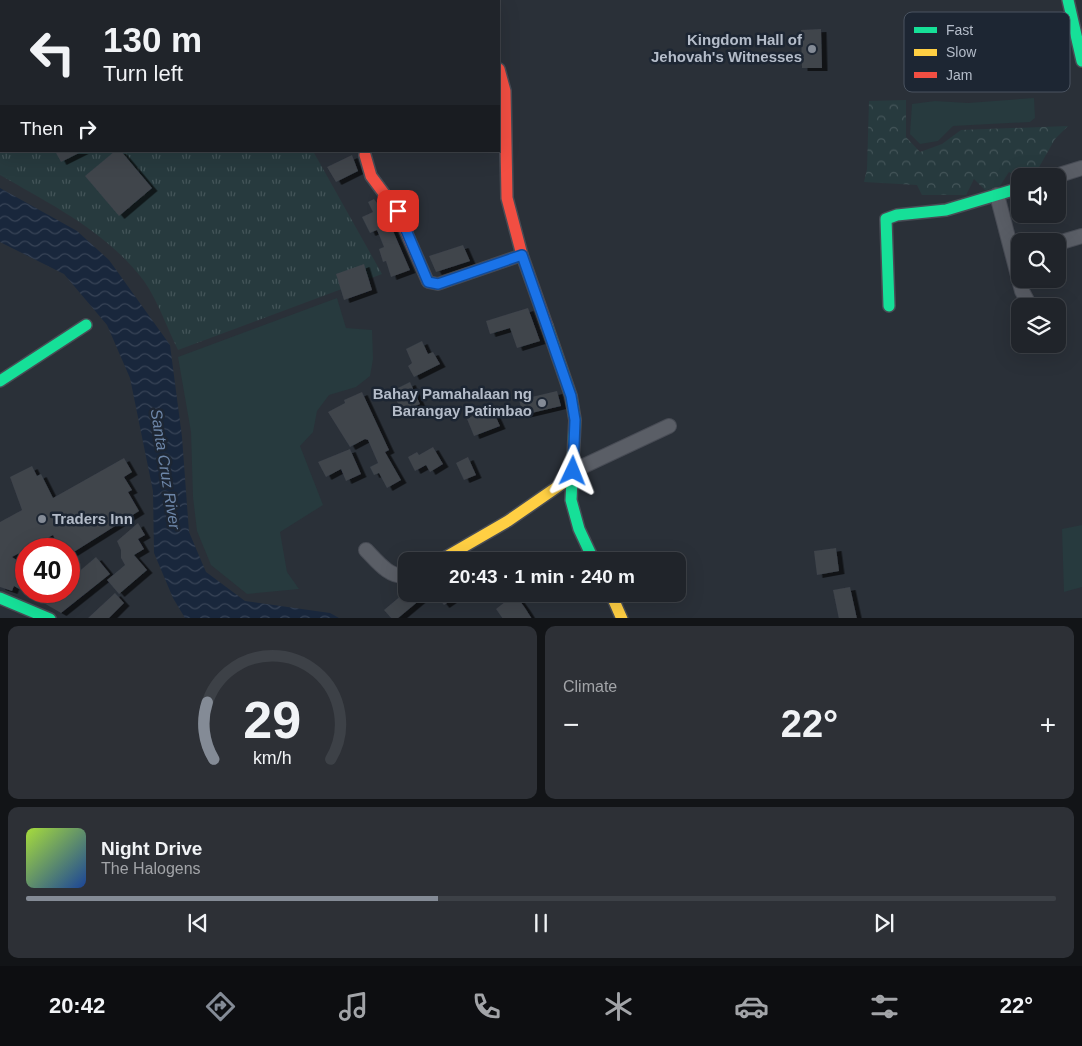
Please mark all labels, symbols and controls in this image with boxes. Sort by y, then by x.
legend [904,12,1070,92]
icon: left [20,20,85,85]
text: 130 m [103,20,202,59]
text: Fast [946,22,973,38]
place label: Kingdom Hall of Jehovah's Witnesses [651,31,803,65]
marker: Kingdom Hall of Jehovah's Witnesses [806,43,818,55]
text: Slow [946,44,977,60]
text: Turn left [103,61,183,86]
text: Jam [946,67,972,83]
icon: right [73,115,101,143]
text: Then [20,118,63,139]
map controls [1011,168,1066,353]
button: sound [1011,168,1066,223]
pin [377,190,419,232]
icon: arrive [384,197,412,225]
button: search [1011,233,1066,288]
button: layers [1011,298,1066,353]
place label: Bahay Pamahalaan ng Barangay Patimbao [373,385,532,419]
marker: Bahay Pamahalaan ng Barangay Patimbao [536,397,548,409]
water label: Santa Cruz River [148,408,184,531]
position arrow [546,444,598,496]
place label: Traders Inn [52,510,133,527]
marker: Traders Inn [36,513,48,525]
speed limit sign: 40 [15,538,80,603]
text: 20:43 · 1 min · 240 m [449,566,635,587]
text: Climate [563,678,617,695]
text: 29 [244,691,301,749]
text: 22° [781,703,838,745]
text: − [563,709,579,740]
text: + [1040,709,1056,740]
text: km/h [253,748,292,768]
text: Night Drive [101,838,202,859]
text: The Halogens [101,860,201,877]
icon: previous [184,909,212,937]
icon: pause [527,909,555,937]
icon: next [870,909,898,937]
icon: directions [203,989,238,1024]
icon: music [336,989,371,1024]
icon: phone [469,989,504,1024]
icon: climate [601,989,636,1024]
icon: car [734,989,769,1024]
icon: filters [867,989,902,1024]
text: 20:42 [49,993,105,1018]
text: 22° [1000,993,1033,1018]

